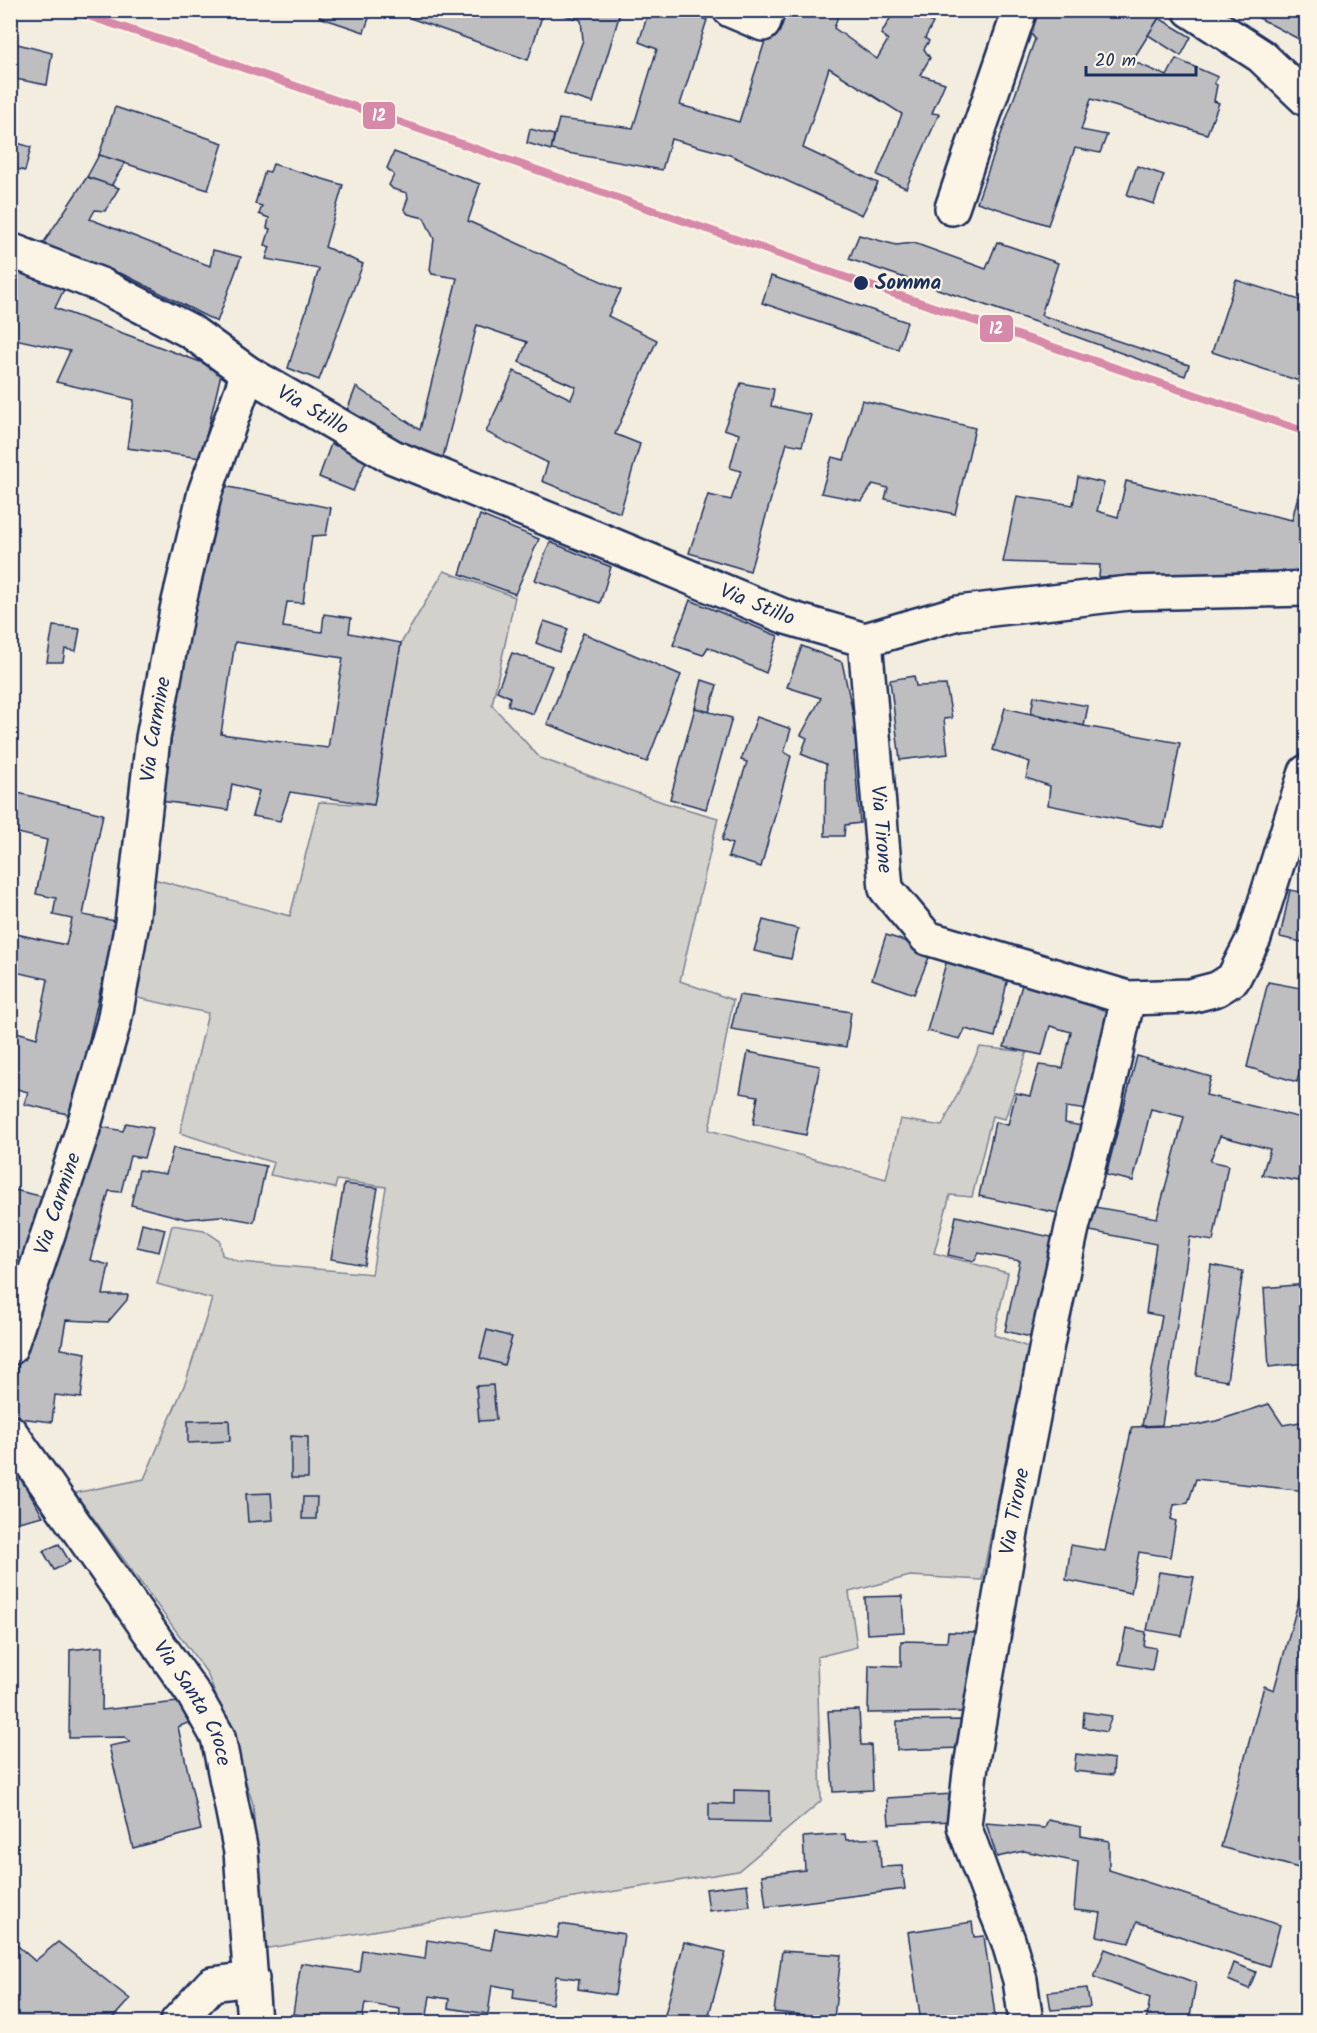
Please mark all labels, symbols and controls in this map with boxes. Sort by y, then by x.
scale bar [1086,39,1196,77]
text: 20 m [1095,47,1136,76]
line badge: 12 [362,101,396,130]
text: 12 [372,104,386,129]
place label: Somma [875,267,942,300]
marker: Somma [852,274,870,292]
line badge: 12 [979,314,1014,343]
text: 12 [989,317,1003,342]
street label: Via Stillo [270,376,355,444]
street label: Via Stillo [715,575,798,635]
street label: Via Carmine [132,673,181,784]
street label: Via Tirone [861,784,901,875]
street label: Via Carmine [26,1148,91,1259]
street label: Via Tirone [991,1465,1039,1558]
street label: Via Santa Croce [144,1634,240,1769]

